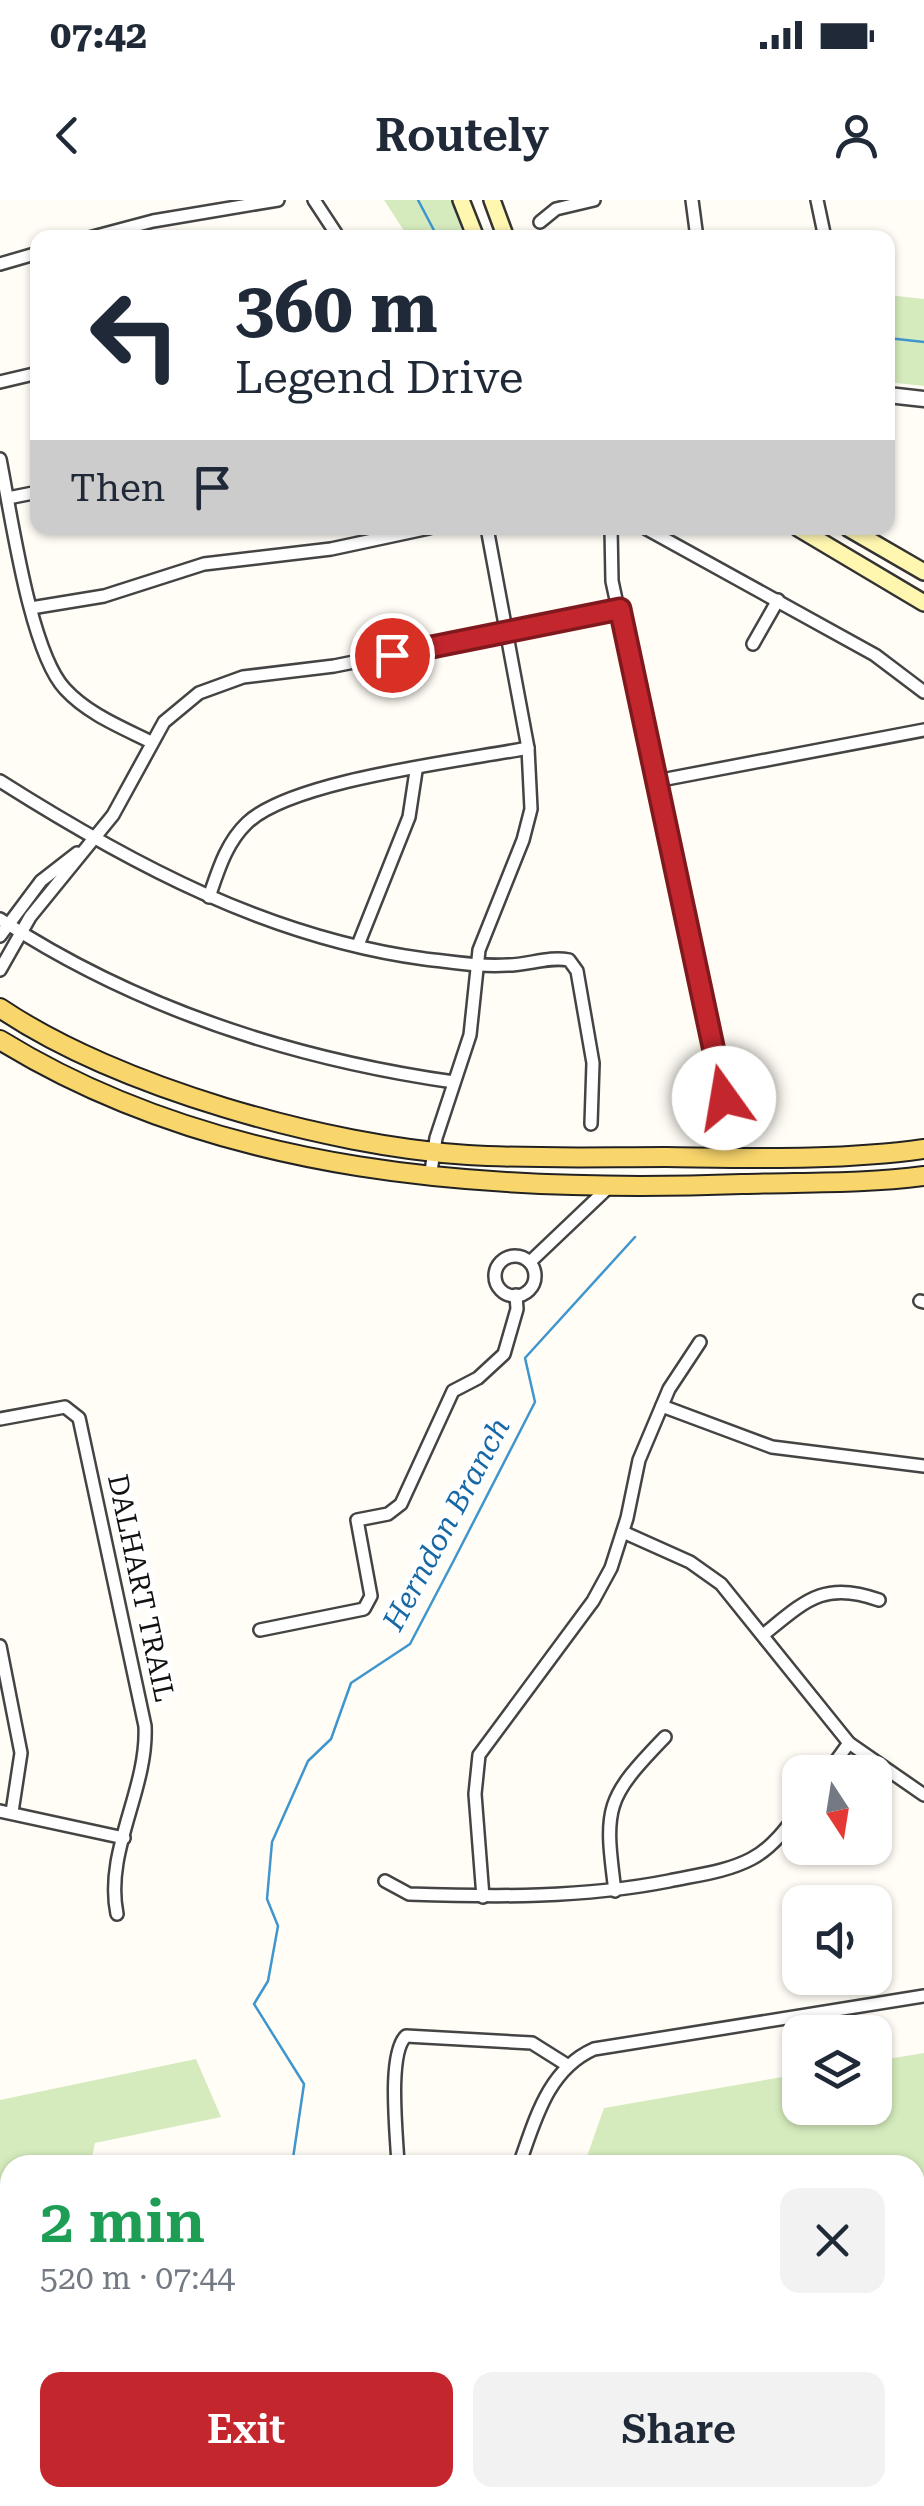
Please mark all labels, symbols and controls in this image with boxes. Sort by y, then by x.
text: 07:42 [50,13,147,57]
icon: back [40,108,95,163]
icon: person [829,108,884,163]
text: Routely [375,109,549,162]
text: 360 m [235,267,438,349]
icon: left [70,270,200,400]
text: Legend Drive [235,351,523,404]
icon: arrive [185,460,240,515]
text: Then [70,466,165,510]
pin [350,613,435,698]
icon: arrive [365,628,420,683]
position arrow [672,1046,776,1150]
water label: Herndon Branch [375,1412,517,1637]
street label: DALHART TRAIL [101,1471,181,1705]
north arrow [782,1755,892,1865]
map controls [782,1755,892,2125]
button: sound [782,1885,892,1995]
button: layers [782,2015,892,2125]
text: 2 min [40,2186,205,2257]
button: close [780,2188,885,2293]
text: 520 m · 07:44 [40,2259,235,2297]
button: Exit [40,2372,453,2487]
button: Share [473,2372,885,2487]

